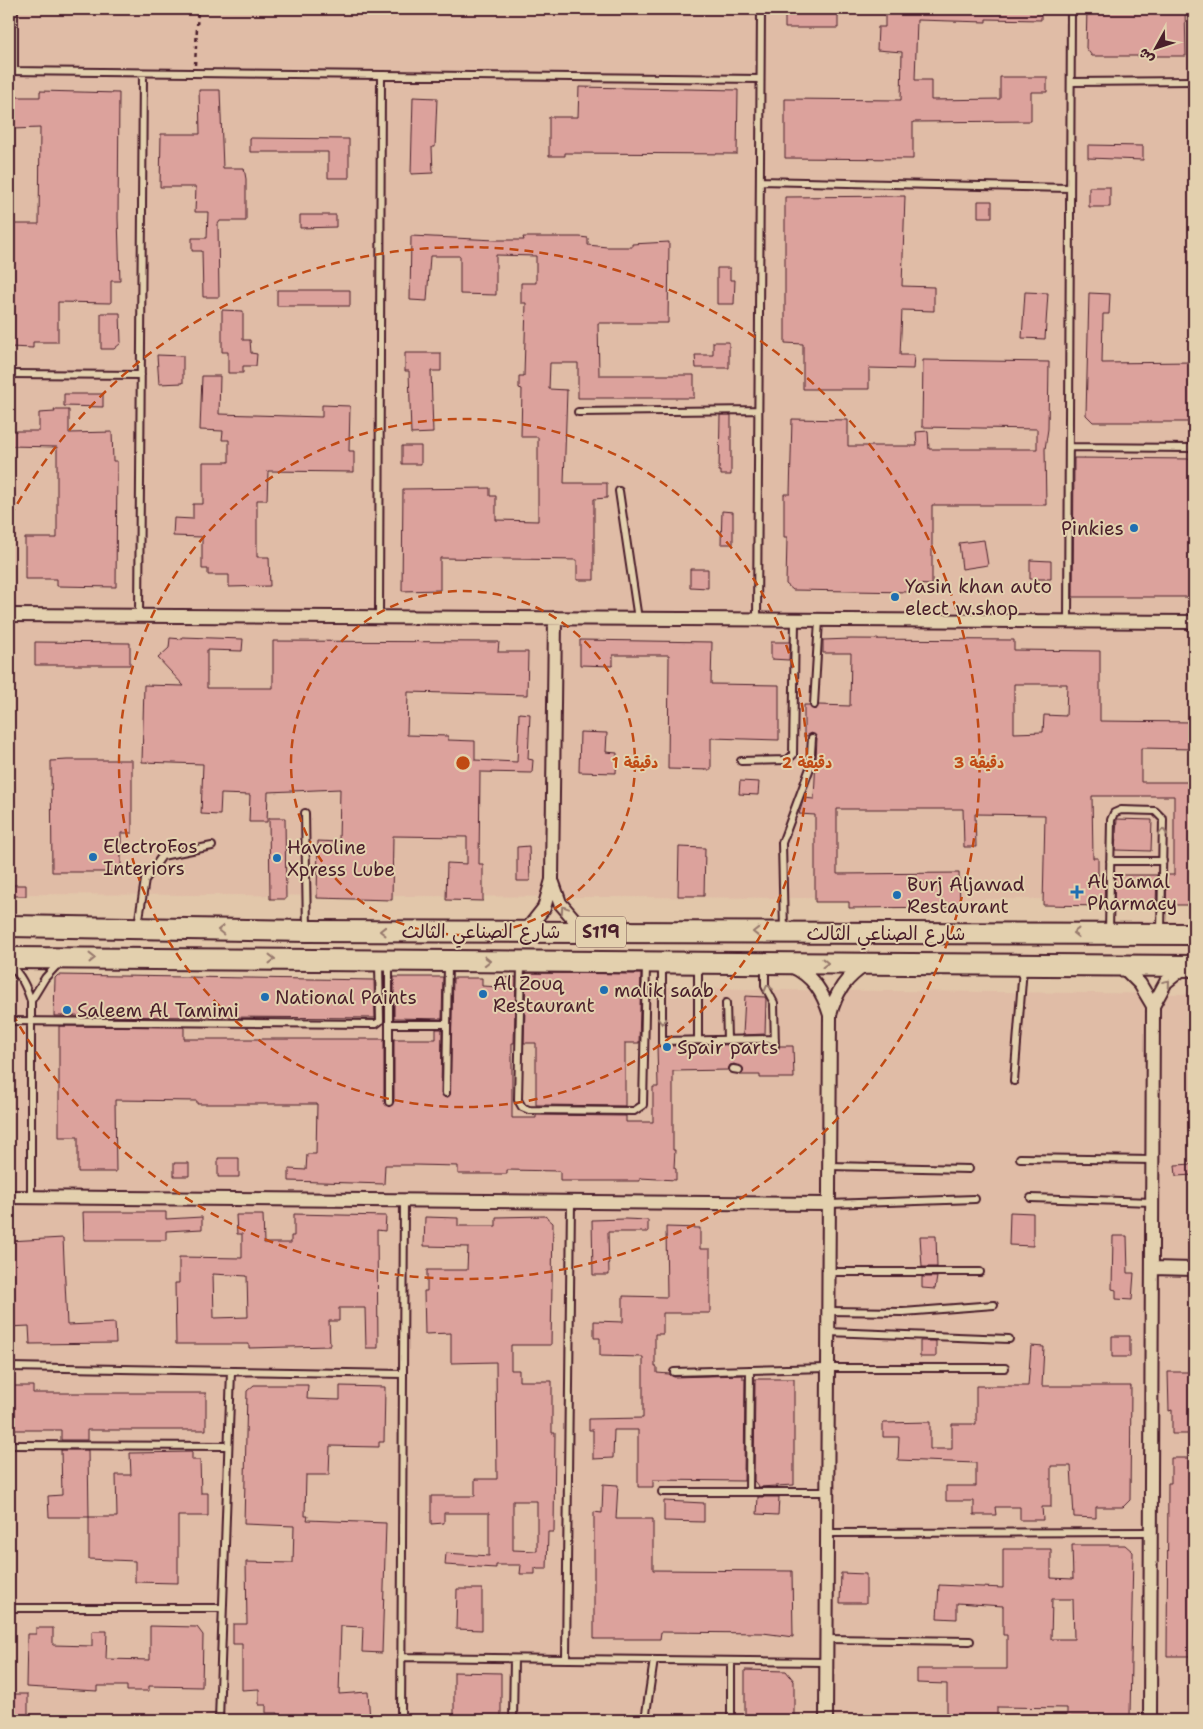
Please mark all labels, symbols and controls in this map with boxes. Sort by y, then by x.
north arrow [1130,22,1180,72]
text: ش [1134,45,1158,68]
place label: Pinkies [1061,516,1124,541]
marker: Pinkies [1128,522,1140,534]
place label: Yasin khan auto elect w.shop [905,574,1052,621]
marker: Yasin khan auto elect w.shop [889,591,901,603]
text: 1 دقيقة [612,753,658,773]
text: 2 دقيقة [782,753,832,773]
text: 3 دقيقة [954,753,1004,773]
centre of rings [454,754,472,772]
one-way arrow [1158,828,1169,836]
place label: ElectroFos Interiors [103,834,198,881]
place label: Havoline Xpress Lube [287,835,395,882]
marker: ElectroFos Interiors [87,851,99,863]
marker: Havoline Xpress Lube [271,852,283,864]
place label: Al Jamal Pharmacy [1087,869,1177,916]
place label: Burj Aljawad Restaurant [907,872,1025,919]
marker: Al Jamal Pharmacy [1071,886,1083,898]
marker: Burj Aljawad Restaurant [891,889,903,901]
one-way arrow [561,905,570,915]
road number: S119 [576,916,626,948]
street label: شارع الصناعي الثالث [402,919,560,948]
street label: شارع الصناعي الثالث [807,921,965,950]
one-way arrow [216,925,224,935]
one-way arrow [379,926,386,936]
one-way arrow [751,927,759,937]
one-way arrow [1071,928,1079,938]
one-way arrow [89,953,97,963]
one-way arrow [269,954,277,964]
one-way arrow [484,956,492,966]
one-way arrow [822,958,829,968]
place label: Al Zouq Restaurant [493,971,595,1018]
place label: malik saab [614,978,714,1003]
one-way arrow [1161,980,1169,989]
marker: malik saab [598,984,610,996]
one-way arrow [763,984,773,992]
place label: National Paints [275,985,417,1010]
marker: Al Zouq Restaurant [477,988,489,1000]
marker: National Paints [259,991,271,1003]
place label: Saleem Al Tamimi [77,998,239,1023]
marker: Saleem Al Tamimi [61,1004,73,1016]
one-way arrow [657,1018,667,1025]
place label: Spair parts [677,1035,778,1060]
marker: Spair parts [661,1041,673,1053]

